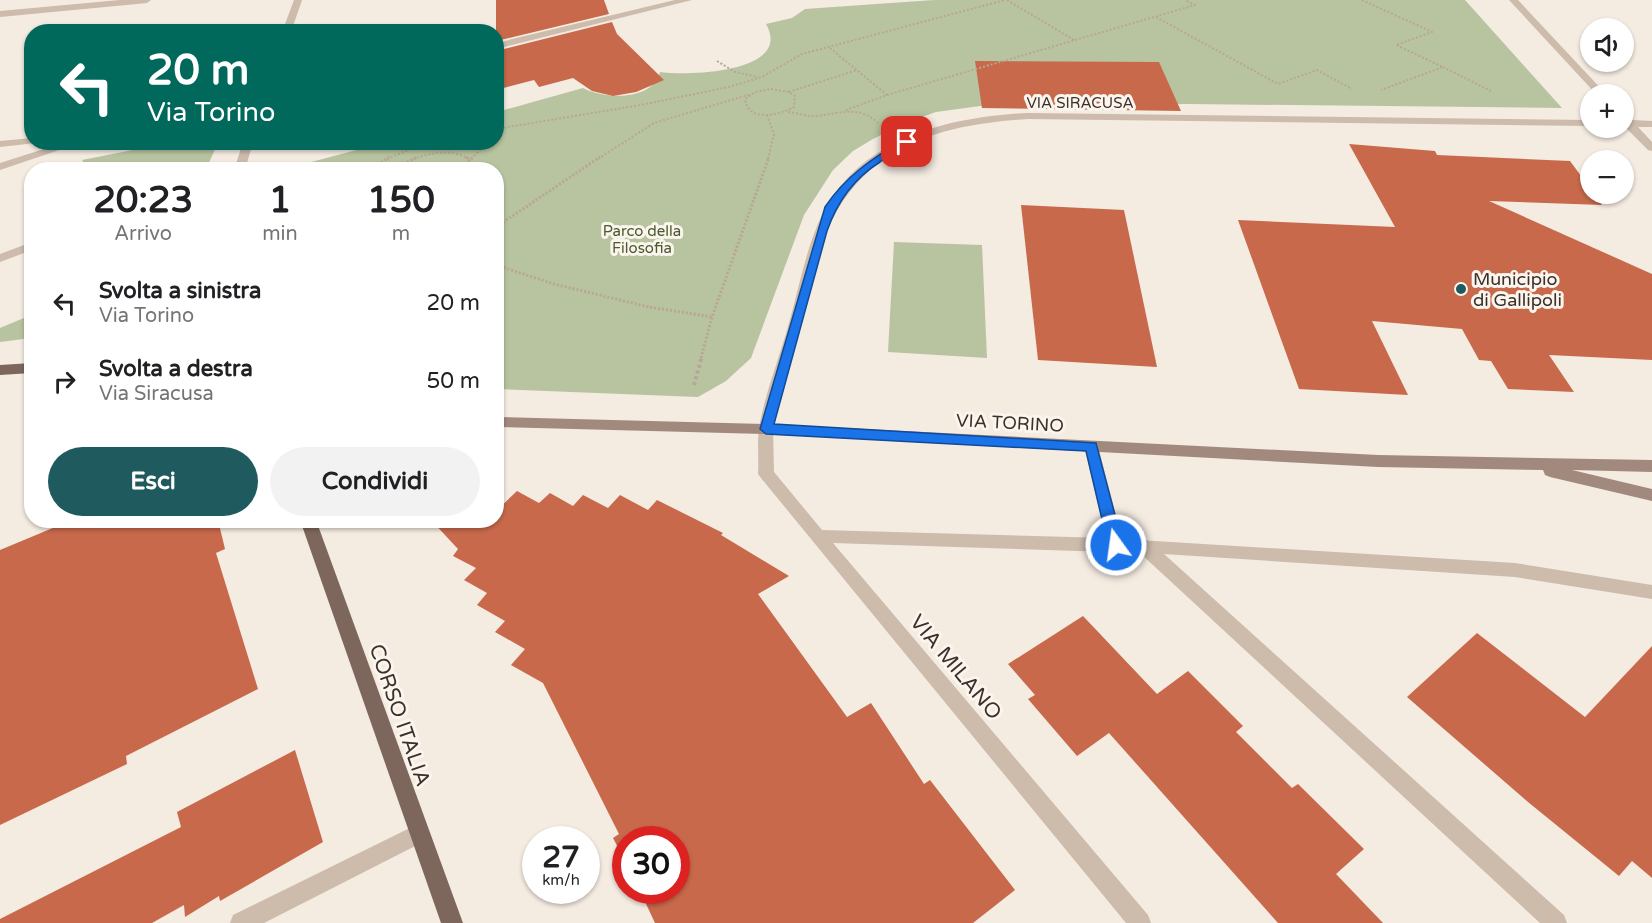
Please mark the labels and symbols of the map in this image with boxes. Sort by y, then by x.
street label: VIA SIRACUSA [1026,94,1134,112]
pin [881,116,932,167]
park label: Parco della Filosofia [603,222,681,257]
place label: Municipio di Gallipoli [1473,268,1562,311]
marker: Municipio di Gallipoli [1454,282,1468,296]
street label: VIA TORINO [956,409,1064,437]
position arrow [1084,513,1148,577]
street label: VIA MILANO [905,610,1007,725]
street label: CORSO ITALIA [364,641,436,789]
speed limit sign: 30 [612,826,690,904]

